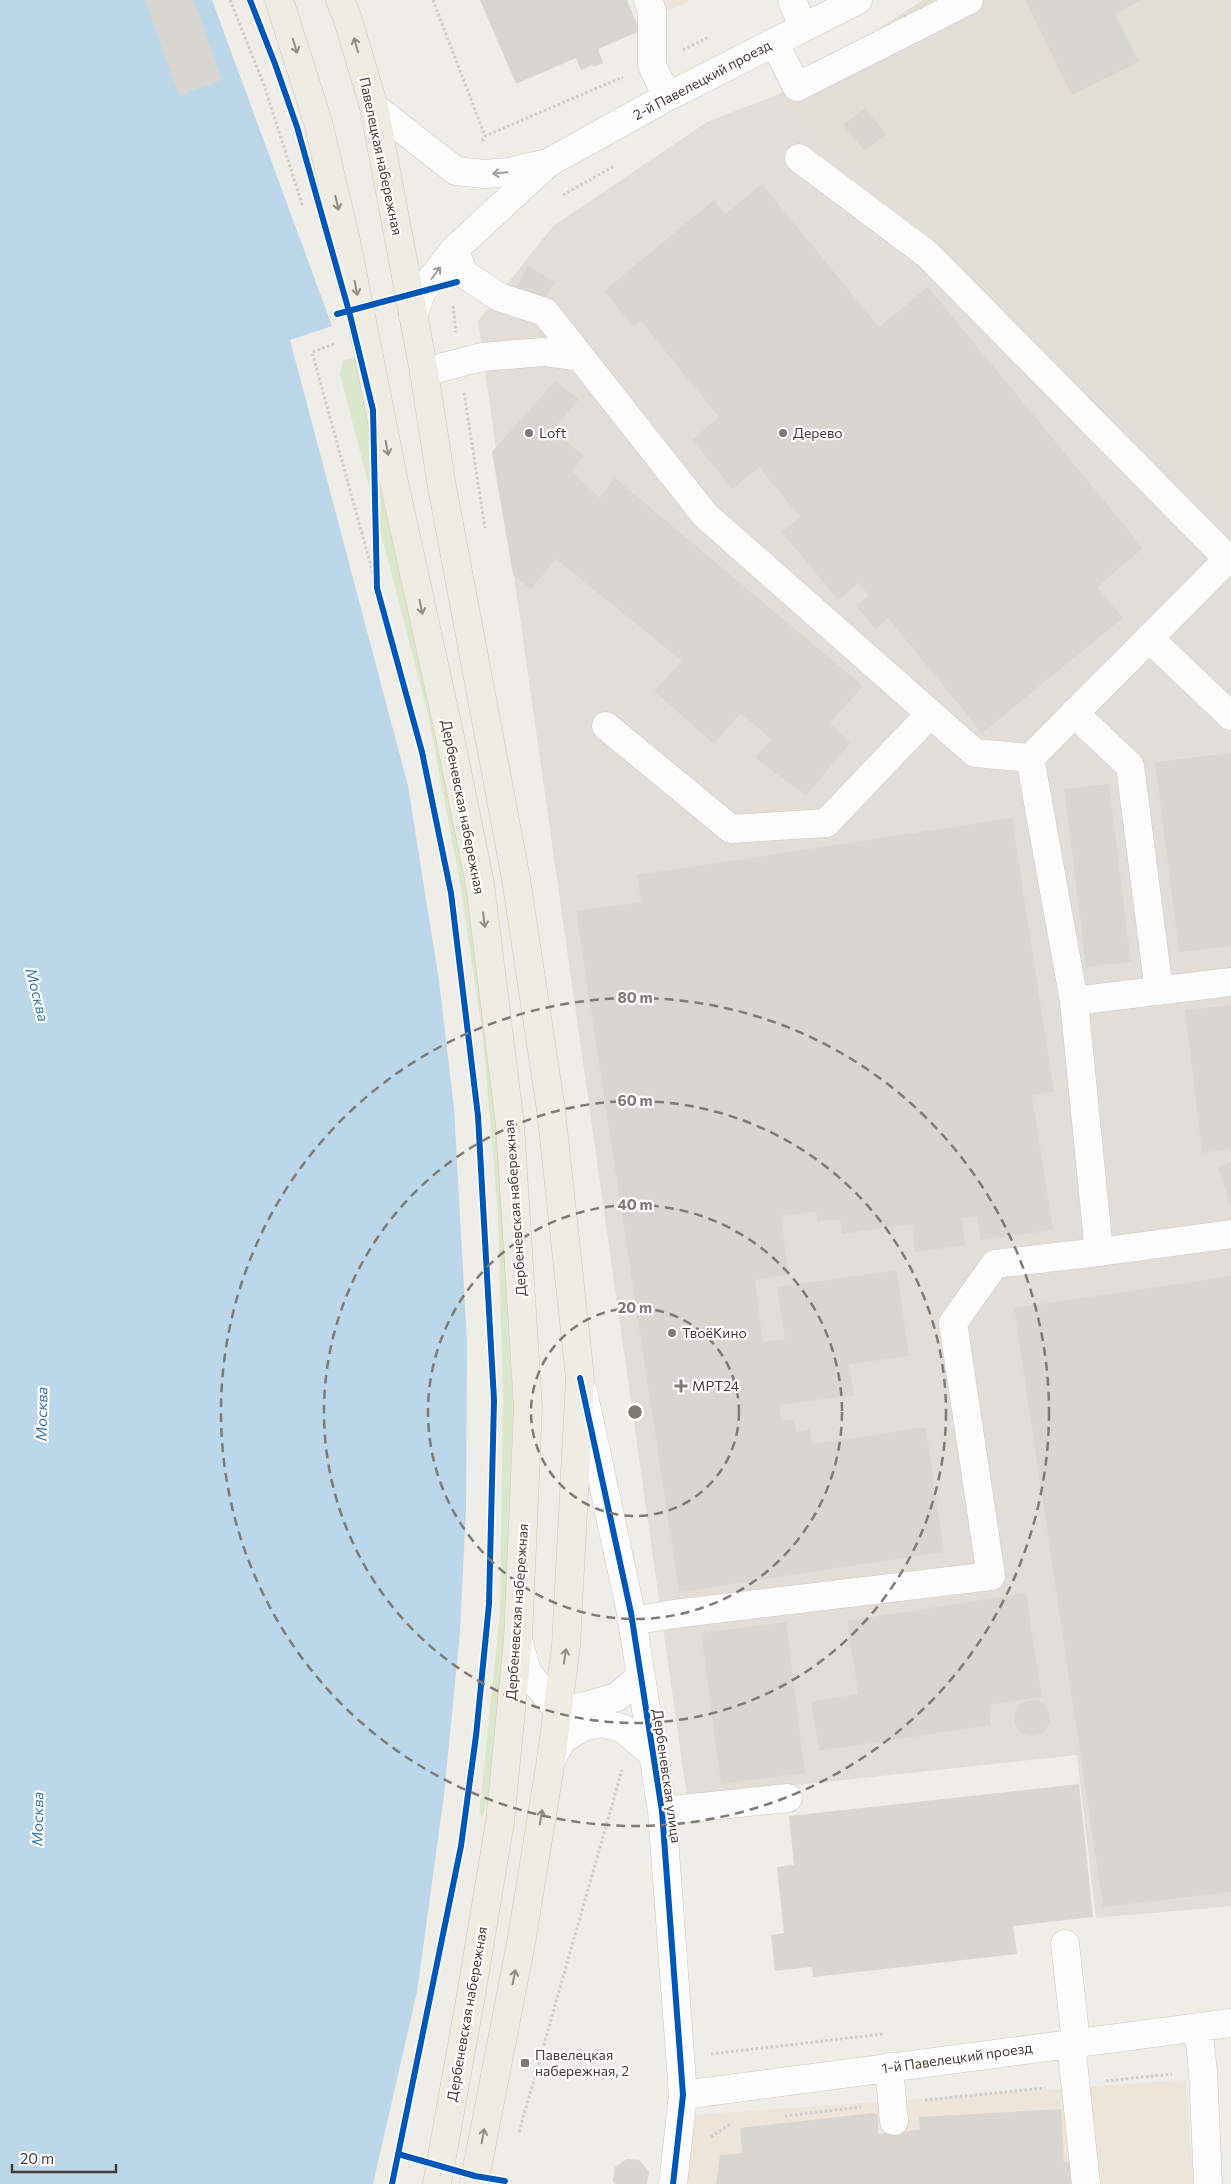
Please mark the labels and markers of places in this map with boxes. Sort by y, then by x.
place label: Loft [539,424,567,441]
place label: Дерево [793,424,843,441]
marker: Loft [523,427,535,439]
marker: Дерево [777,427,789,439]
place label: ТвоёКино [682,1324,747,1341]
marker: ТвоёКино [666,1327,678,1339]
place label: МРТ24 [692,1377,740,1394]
marker: МРТ24 [674,1379,688,1393]
centre of rings [626,1403,644,1421]
place label: Павелецкая набережная, 2 [535,2046,629,2079]
marker: Павелецкая набережная, 2 [519,2057,531,2069]

